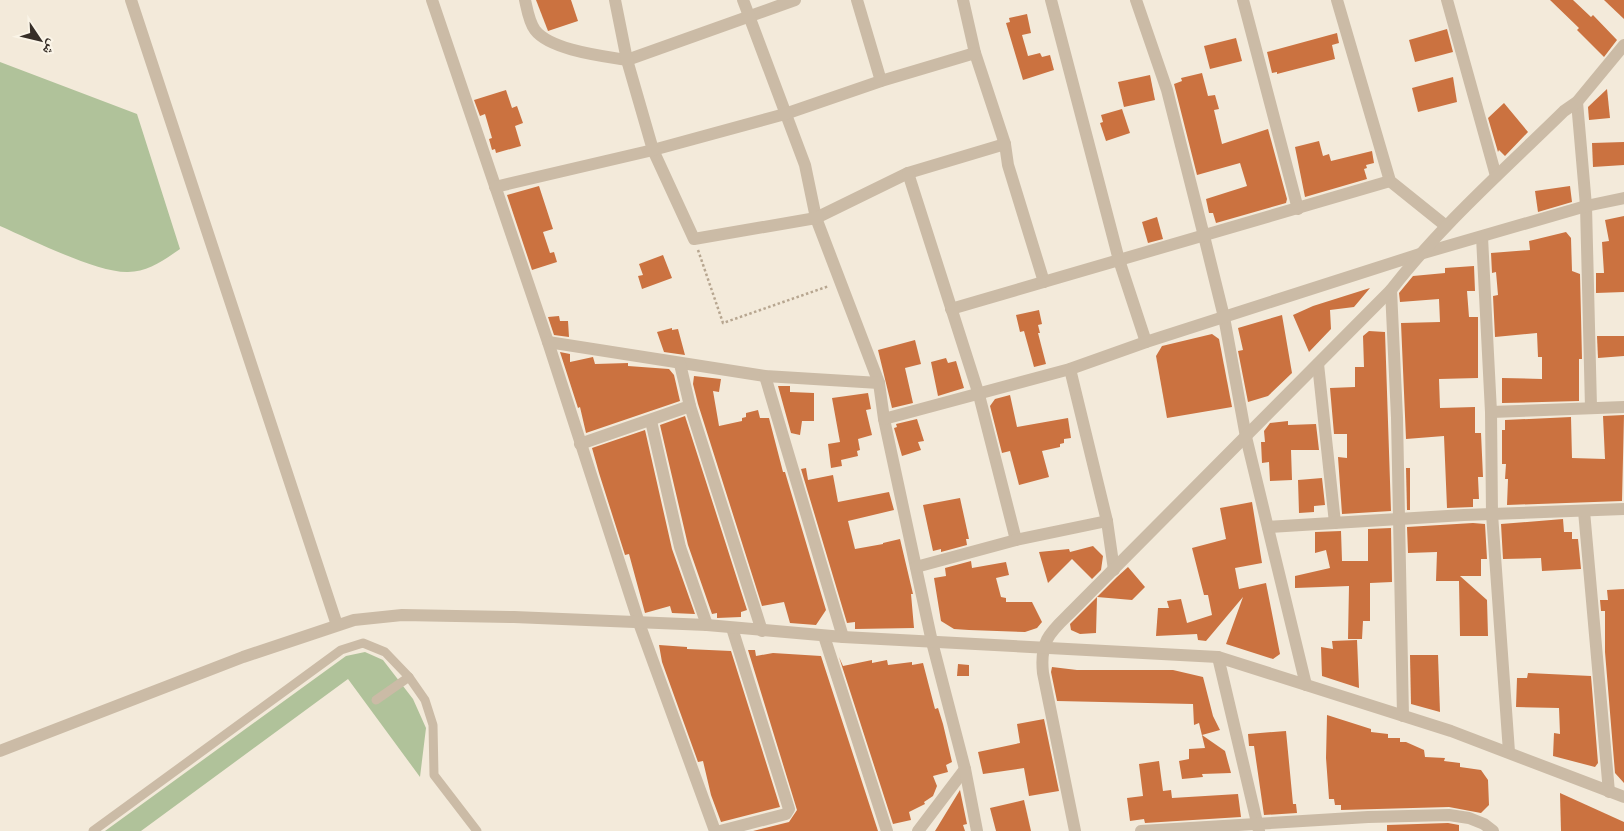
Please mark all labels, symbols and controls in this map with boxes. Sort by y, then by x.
north arrow [15,15,65,65]
text: ش [39,36,61,58]

